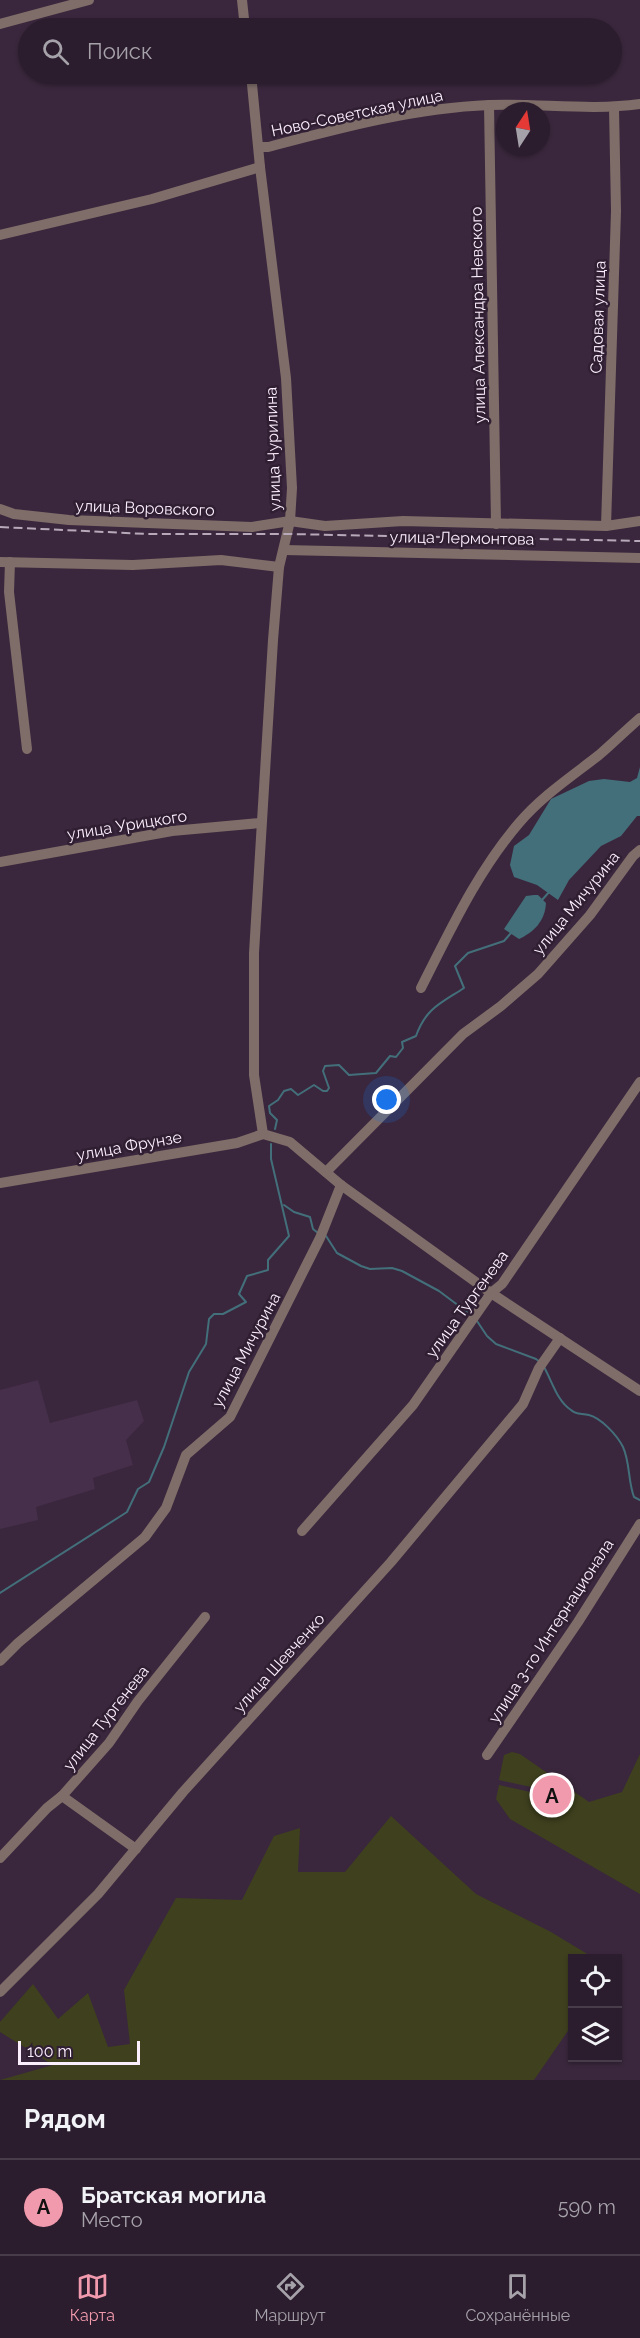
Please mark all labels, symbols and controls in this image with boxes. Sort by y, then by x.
search box [18,18,622,84]
icon: search [39,35,72,68]
text: Поиск [87,38,152,64]
street label: Ново-Советская улица [269,86,445,140]
north arrow [496,102,550,156]
street label: улица Александра Невского [467,207,489,423]
street label: Садовая улица [587,260,609,374]
street label: улица Чурилина [261,387,285,511]
street label: улица Воровского [75,496,215,520]
street label: улица Лермонтова [389,527,535,549]
street label: улица Урицкого [66,806,188,844]
street label: улица Мичурина [529,848,623,958]
your location [372,1085,401,1114]
street label: улица Фрунзе [75,1127,183,1165]
street label: улица Тургенева [422,1247,512,1361]
street label: улица Мичурина [208,1289,284,1411]
street label: улица 3-го Интернационала [484,1536,618,1726]
street label: улица Шевченко [229,1609,329,1717]
street label: улица Тургенева [59,1662,153,1774]
pin: A [532,1772,572,1818]
map controls [568,1954,622,2062]
button: locate [568,1954,622,2008]
button: layers [568,2008,622,2062]
scale bar [18,2038,140,2066]
text: 100 m [27,2042,72,2061]
text: Рядом [24,2104,106,2134]
text: Братская могила [81,2182,266,2208]
text: A [37,2195,50,2219]
text: 590 m [558,2195,616,2219]
text: Место [81,2208,143,2232]
tab: Карта [70,2270,115,2325]
tab: Маршрут [255,2270,326,2325]
tab: Сохранённые [465,2270,570,2325]

